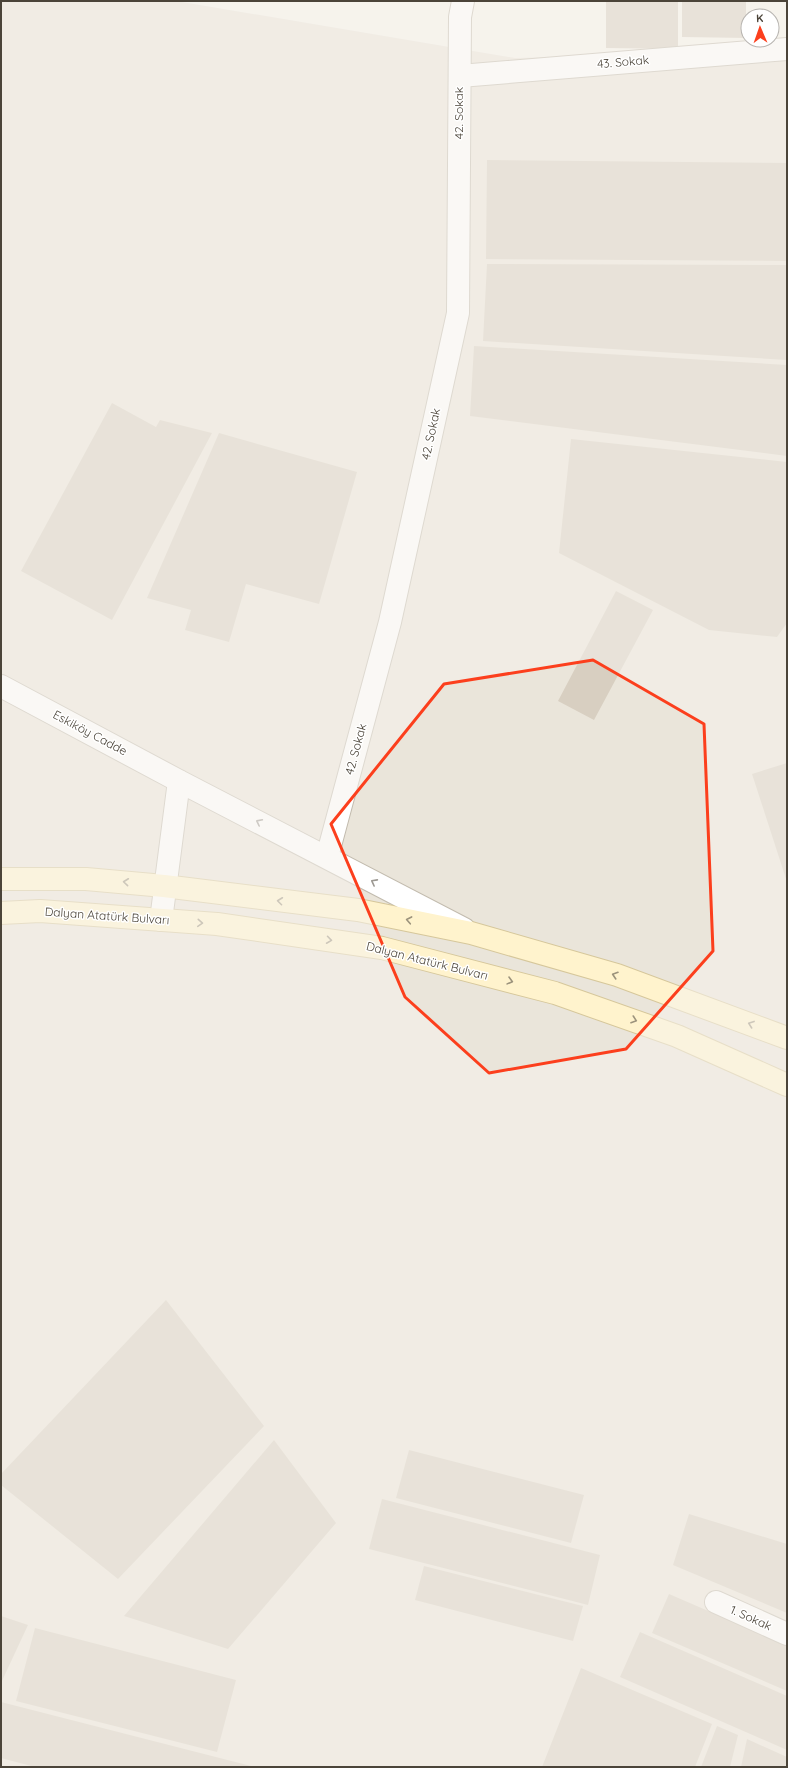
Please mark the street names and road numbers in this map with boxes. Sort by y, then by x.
street label: 43. Sokak [596,52,650,71]
street label: 42. Sokak [451,87,466,139]
street label: 42. Sokak [418,407,443,461]
street label: Eskiköy Cadde [51,707,130,758]
street label: 42. Sokak [341,722,370,776]
street label: Dalyan Atatürk Bulvarı [44,904,170,927]
street label: Dalyan Atatürk Bulvarı [365,938,490,983]
street label: 1. Sokak [728,1602,774,1633]

